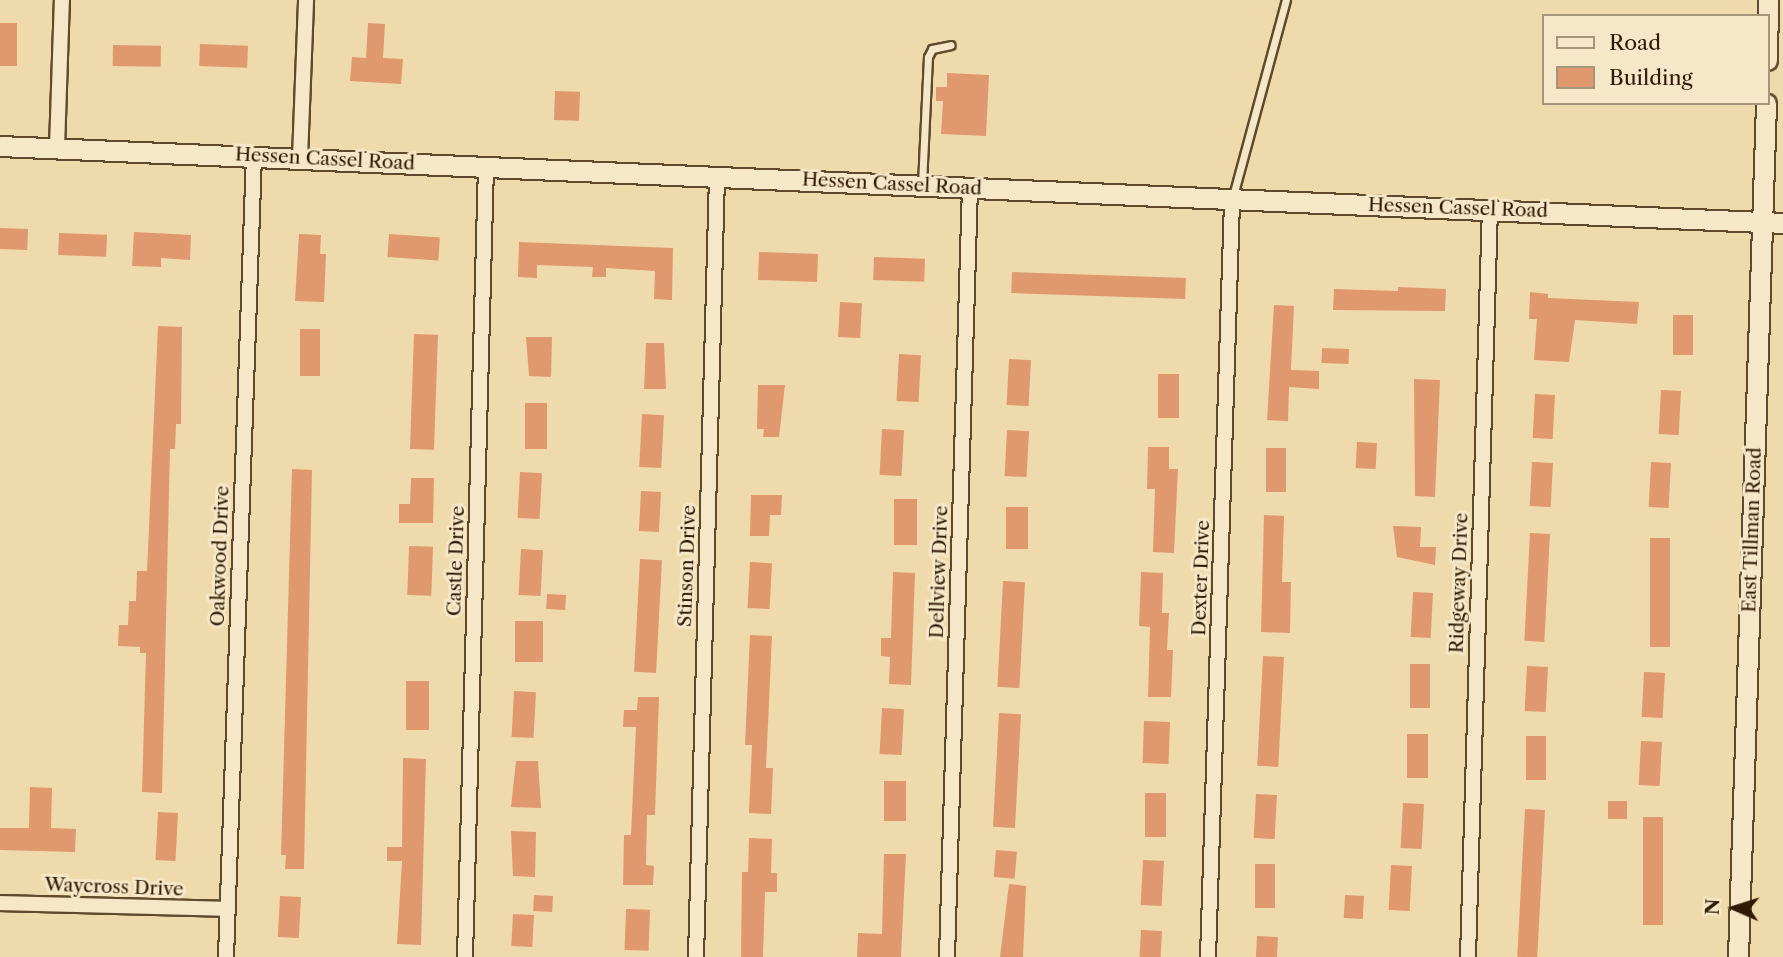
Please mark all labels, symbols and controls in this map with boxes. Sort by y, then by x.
legend [1542,14,1769,105]
text: Road [1609,30,1661,55]
text: Building [1609,65,1693,90]
street label: Hessen Cassel Road [234,143,416,175]
street label: Hessen Cassel Road [801,168,983,200]
street label: Hessen Cassel Road [1368,193,1548,223]
street label: East Tillman Road [1738,447,1766,613]
street label: Oakwood Drive [206,485,234,627]
street label: Stinson Drive [673,505,701,627]
street label: Dellview Drive [925,505,953,639]
street label: Castle Drive [443,506,469,616]
street label: Ridgeway Drive [1445,512,1473,654]
street label: Dexter Drive [1188,520,1214,636]
street label: Waycross Drive [44,873,184,901]
north arrow [1699,873,1769,943]
text: N [1701,898,1724,916]

